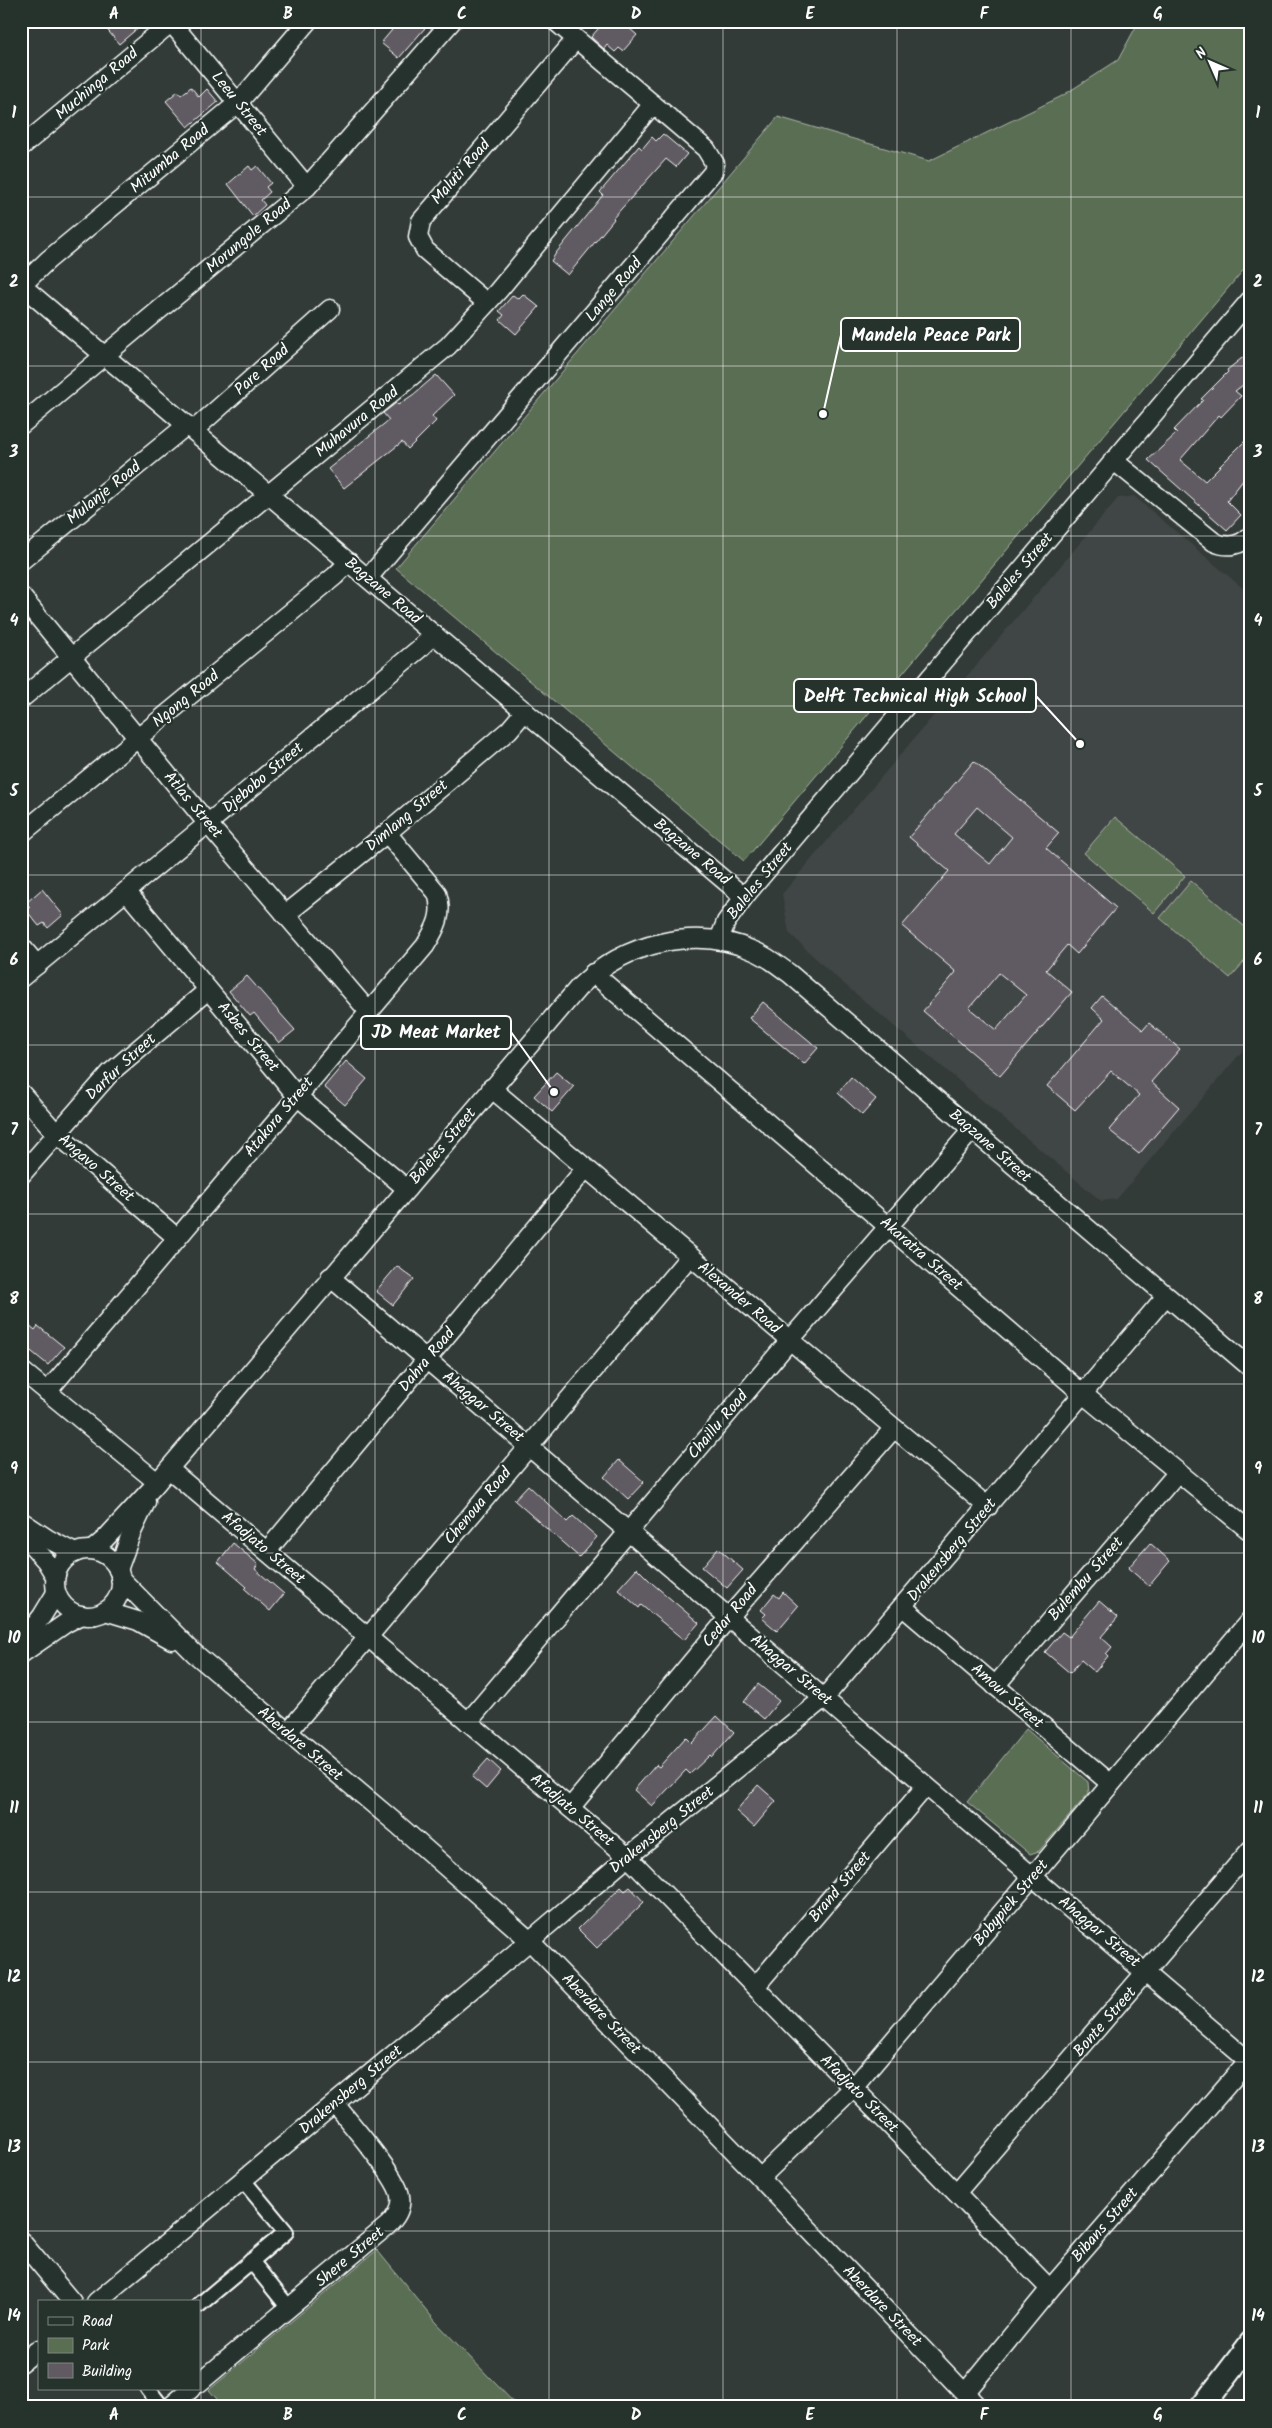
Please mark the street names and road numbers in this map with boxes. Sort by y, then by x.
street label: Muchinga Road [50,41,145,126]
street label: Leeu Street [205,66,274,143]
street label: Mitumba Road [125,117,216,200]
street label: Maluti Road [425,133,497,210]
street label: Morungole Road [200,192,298,280]
street label: Lange Road [579,251,649,328]
street label: Pare Road [229,338,296,402]
street label: Muhavura Road [309,380,405,464]
street label: Mulanje Road [61,454,148,531]
street label: Baleles Street [980,526,1060,615]
street label: Bagzane Road [339,551,428,631]
street label: Ngong Road [147,663,226,734]
street label: Djebobo Street [217,736,310,820]
street label: Atlas Street [157,766,229,845]
street label: Dimlang Street [360,773,454,858]
street label: Bagzane Road [648,812,737,892]
street label: Baleles Street [721,836,800,925]
street label: Asbes Street [211,996,286,1079]
street label: Darfur Street [80,1027,163,1107]
street label: Atakora Street [238,1071,321,1163]
street label: Baleles Street [403,1101,483,1190]
street label: Bagzane Street [943,1103,1038,1190]
street label: Angavo Street [52,1128,140,1209]
street label: Akaratra Street [874,1211,969,1298]
street label: Alexander Road [692,1255,787,1341]
street label: Dahra Road [392,1321,462,1398]
street label: Ahaggar Street [436,1365,530,1449]
street label: Chaillu Road [682,1384,755,1465]
street label: Chenoua Road [438,1461,519,1550]
street label: Drakensberg Street [901,1492,1003,1607]
street label: Afadjato Street [215,1505,311,1591]
street label: Bulembu Street [1042,1531,1130,1627]
street label: Cedar Road [696,1578,765,1653]
street label: Ahaggar Street [744,1628,838,1712]
street label: Amour Street [965,1657,1050,1735]
street label: Aberdare Street [252,1700,349,1788]
street label: Afadjato Street [524,1767,620,1853]
street label: Drakensberg Street [604,1779,720,1880]
street label: Brand Street [803,1845,878,1928]
street label: Bobypiek Street [967,1854,1055,1952]
street label: Ahaggar Street [1052,1890,1146,1974]
street label: Aberdare Street [555,1967,647,2061]
street label: Bonte Street [1067,1981,1143,2063]
street label: Drakensberg Street [294,2039,409,2141]
street label: Afadjato Street [814,2049,905,2140]
street label: Bibans Street [1065,2181,1145,2268]
street label: Shere Street [310,2220,391,2293]
street label: Aberdare Street [836,2259,928,2353]

